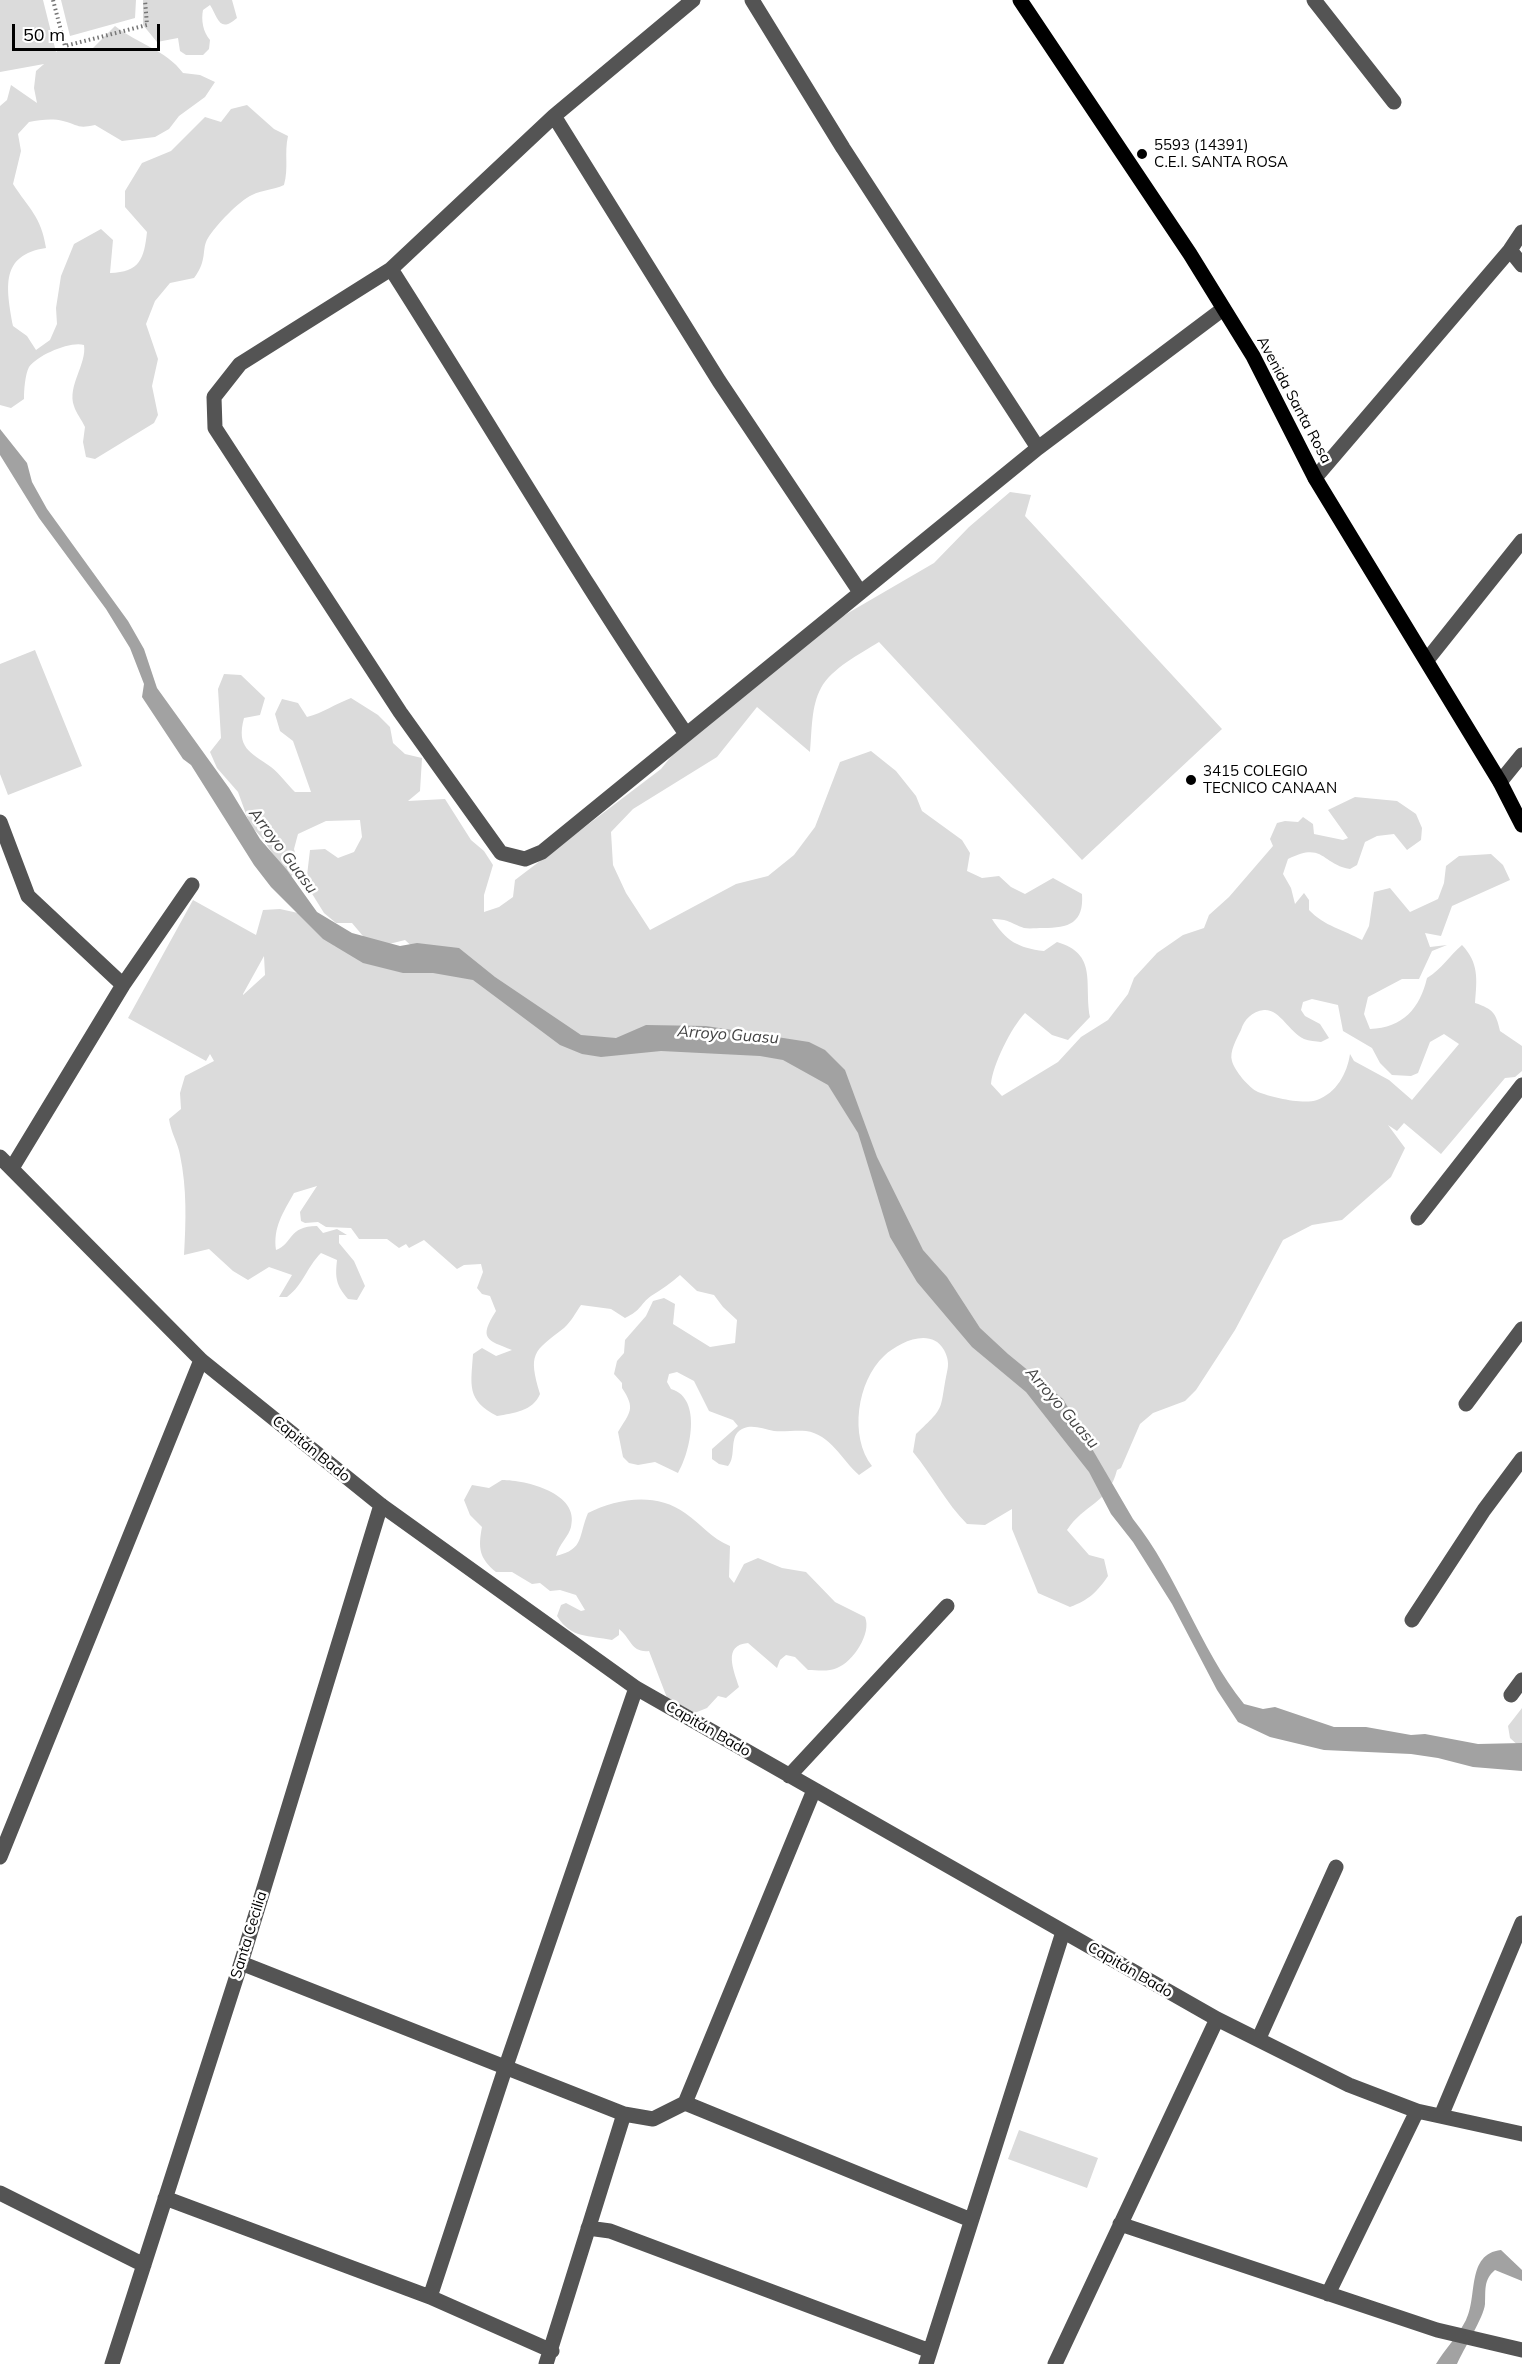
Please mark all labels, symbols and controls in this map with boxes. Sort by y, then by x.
scale bar [15,12,164,50]
text: 50 m [23,23,65,46]
place label: 5593 (14391) C.E.I. SANTA ROSA [1154,136,1288,171]
marker: 5593 (14391) C.E.I. SANTA ROSA [1135,147,1149,161]
street label: Avenida Santa Rosa [1253,333,1335,467]
place label: 3415 COLEGIO TECNICO CANAAN [1203,762,1337,797]
marker: 3415 COLEGIO TECNICO CANAAN [1184,773,1198,787]
water label: Arroyo Guasu [245,805,321,897]
water label: Arroyo Guasu [677,1022,779,1048]
water label: Arroyo Guasu [1021,1363,1103,1453]
street label: Capitán Bado [268,1412,354,1486]
street label: Capitán Bado [662,1697,754,1761]
street label: Santa Cecilia [227,1889,271,1981]
street label: Capitán Bado [1084,1938,1176,2002]

